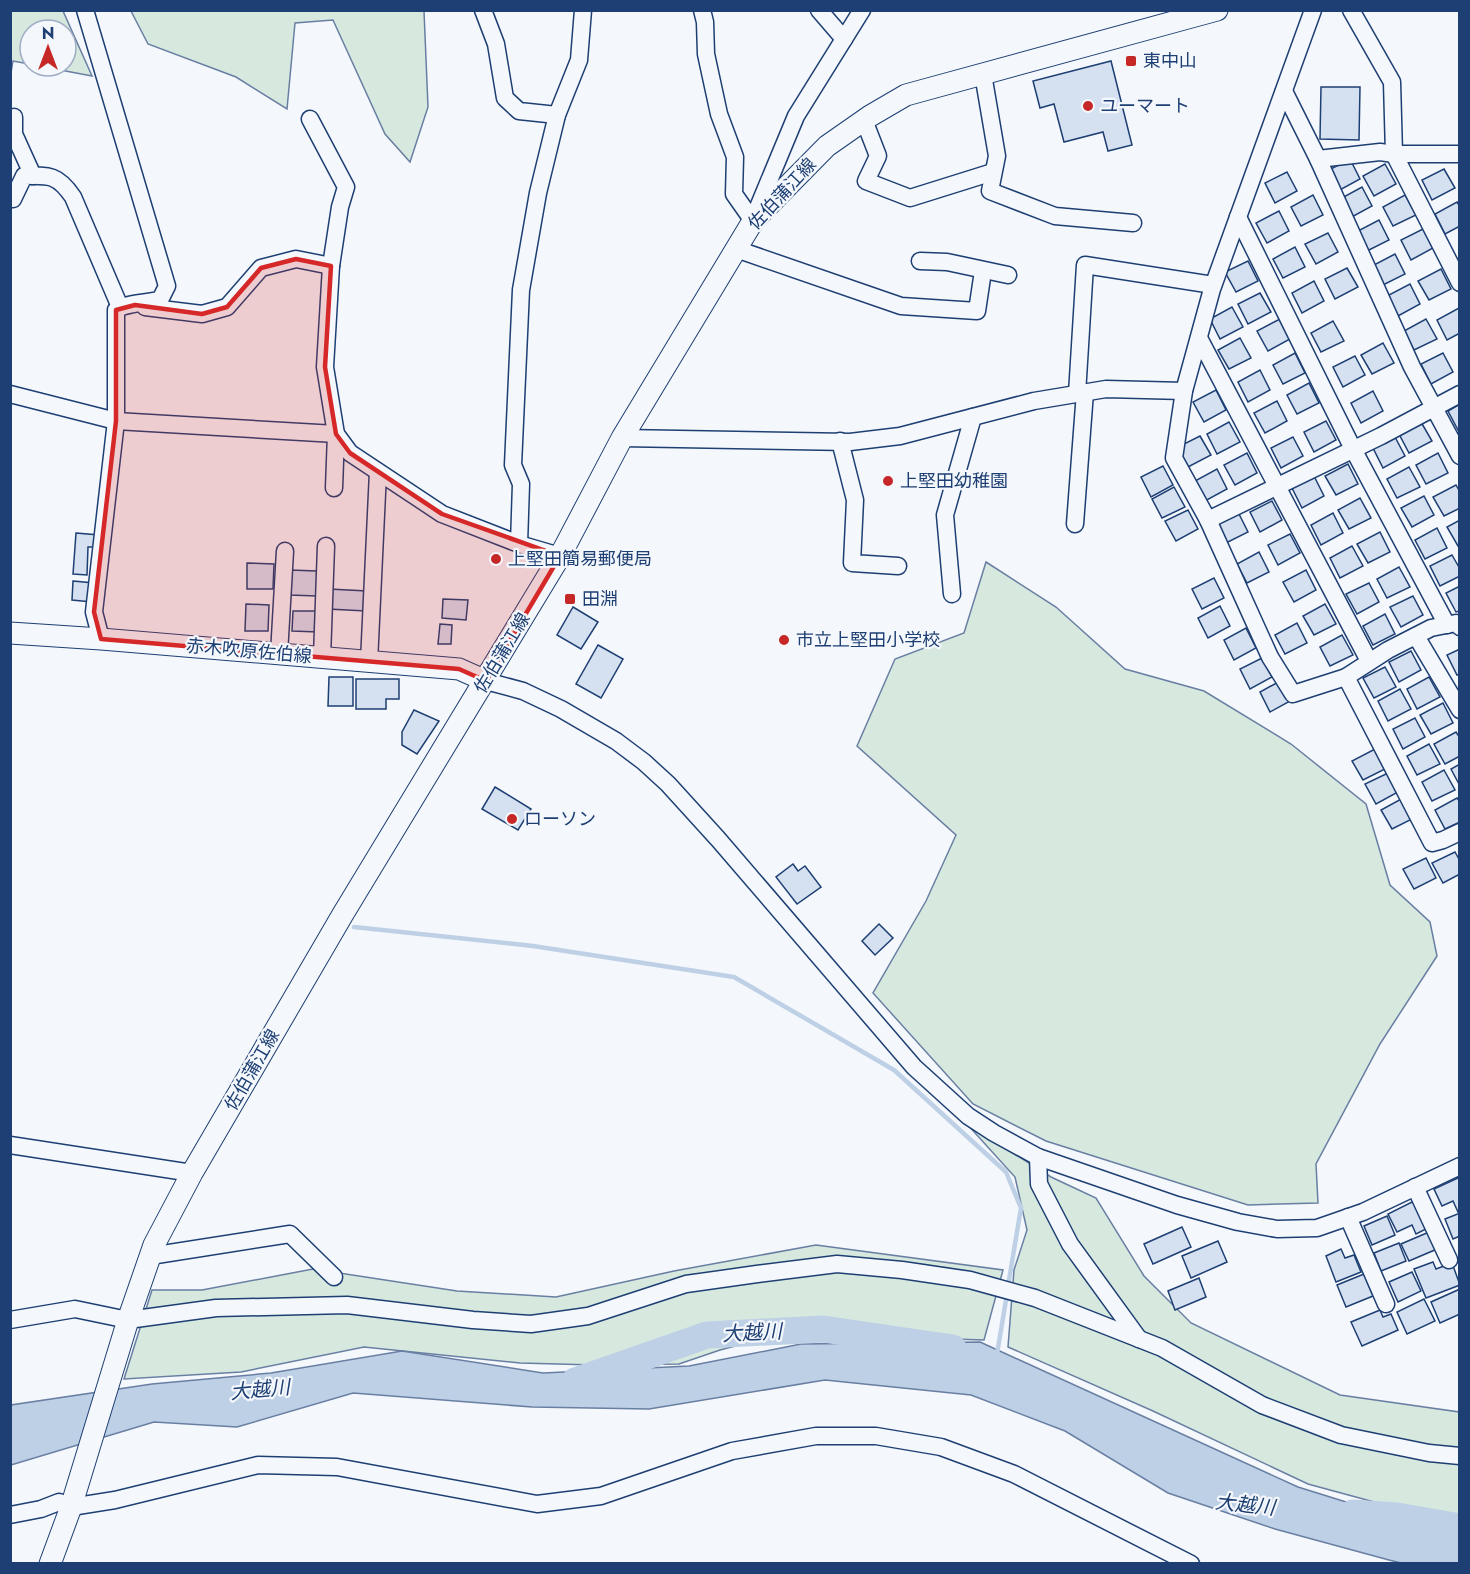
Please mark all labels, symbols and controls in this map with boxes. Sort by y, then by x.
north arrow [18,18,78,78]
text: N [42,22,54,45]
place label: 東中山 [1143,48,1197,74]
marker: 東中山 [1124,54,1138,68]
place label: ユーマート [1100,93,1190,119]
marker: ユーマート [1081,99,1095,113]
street label: 佐伯蒲江線 [742,152,822,236]
place label: 上堅田幼稚園 [900,468,1008,494]
marker: 上堅田幼稚園 [881,474,895,488]
place label: 上堅田簡易郵便局 [508,546,652,572]
marker: 上堅田簡易郵便局 [489,552,503,566]
place label: 田淵 [582,586,618,612]
marker: 田淵 [563,592,577,606]
street label: 佐伯蒲江線 [468,608,536,698]
place label: 市立上堅田小学校 [796,627,940,653]
street label: 赤木吹原佐伯線 [185,633,313,669]
marker: 市立上堅田小学校 [777,633,791,647]
place label: ローソン [524,806,596,832]
marker: ローソン [505,812,519,826]
street label: 佐伯蒲江線 [218,1025,286,1115]
water label: 大越川 [721,1317,785,1349]
water label: 大越川 [229,1373,293,1407]
water label: 大越川 [1214,1487,1278,1523]

